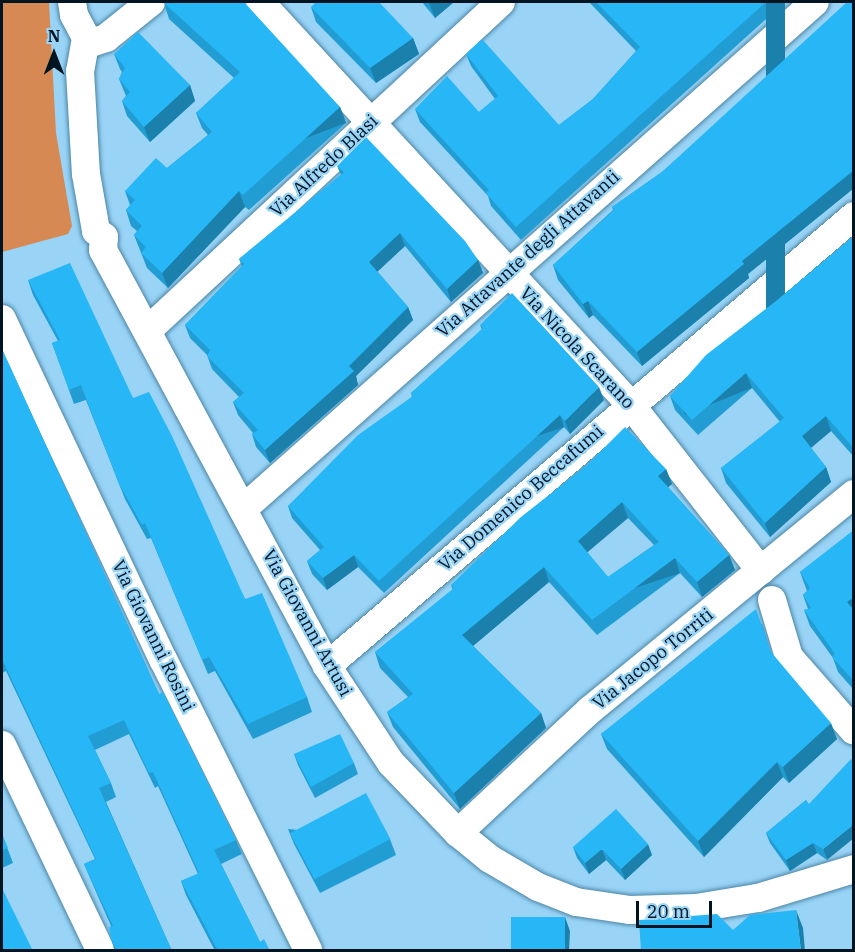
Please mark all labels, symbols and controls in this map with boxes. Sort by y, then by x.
north arrow [24,24,84,84]
text: N [48,26,60,46]
street label: Via Alfredo Blasi [266,110,382,222]
street label: Via Attavante degli Attavanti [432,166,624,342]
street label: Via Nicola Scarano [515,283,639,413]
street label: Via Domenico Beccafumi [434,420,608,576]
street label: Via Giovanni Artusi [258,546,356,700]
street label: Via Giovanni Rosini [107,557,199,715]
street label: Via Jacopo Torriti [588,604,718,714]
scale bar [639,889,716,927]
text: 20 m [647,900,690,923]

